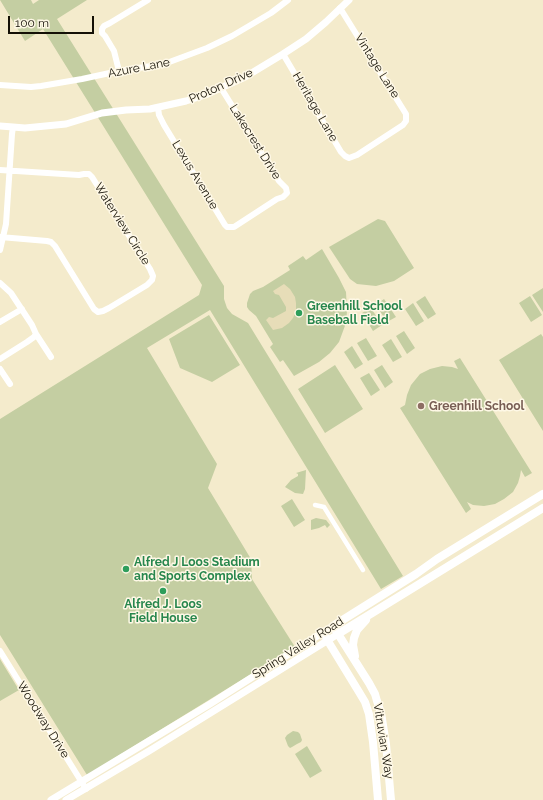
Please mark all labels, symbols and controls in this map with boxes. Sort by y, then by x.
scale bar [10,8,96,34]
text: 100 m [15,16,49,30]
street label: Vintage Lane [351,31,403,101]
street label: Azure Lane [107,55,171,81]
street label: Proton Drive [187,66,255,106]
street label: Heritage Lane [289,70,341,144]
street label: Lakecrest Drive [226,102,284,182]
street label: Lexus Avenue [169,138,221,212]
street label: Waterview Circle [91,180,153,268]
place label: Greenhill School Baseball Field [307,299,402,327]
marker: Greenhill School Baseball Field [294,308,304,318]
place label: Greenhill School [429,399,524,413]
marker: Greenhill School [416,401,426,411]
place label: Alfred J Loos Stadium and Sports Complex [134,555,260,583]
marker: Alfred J Loos Stadium and Sports Complex [121,564,131,574]
marker: Alfred J. Loos Field House [158,586,168,596]
place label: Alfred J. Loos Field House [124,597,202,625]
street label: Spring Valley Road [250,614,346,682]
street label: Woodway Drive [14,679,72,761]
street label: Vitruvian Way [370,702,396,780]

